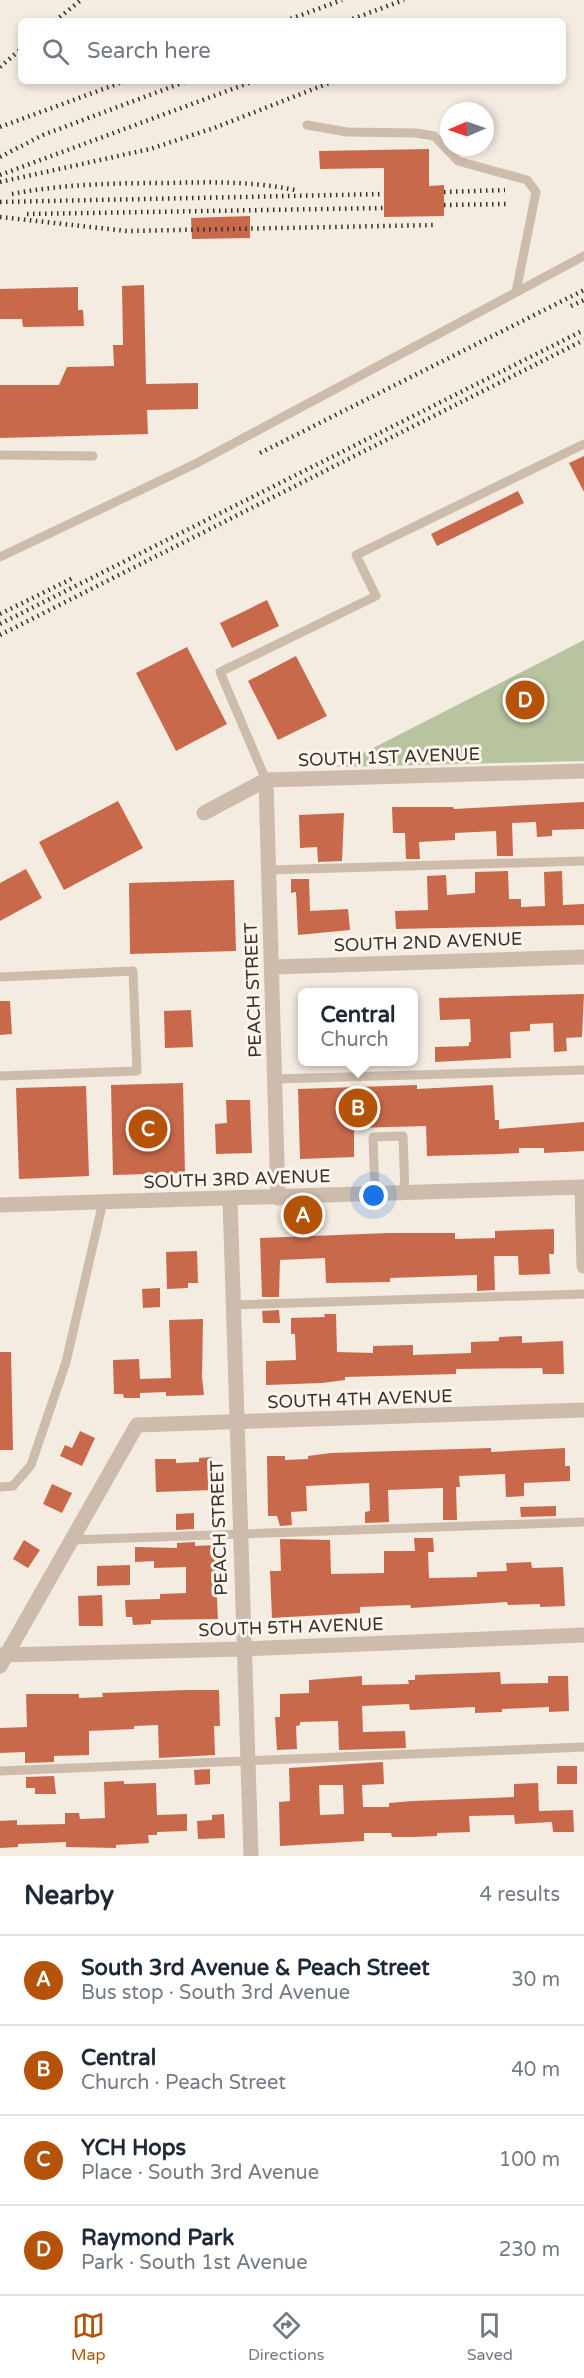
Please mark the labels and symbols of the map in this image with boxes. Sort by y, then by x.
north arrow [440,102,494,156]
pin: D [506,678,544,722]
street label: SOUTH 1ST AVENUE [298,743,480,771]
street label: PEACH STREET [240,922,266,1058]
street label: SOUTH 2ND AVENUE [333,928,523,956]
pin: B [338,1086,378,1130]
pin: C [128,1106,168,1152]
street label: SOUTH 3RD AVENUE [143,1165,331,1193]
your location [359,1181,388,1210]
pin: A [284,1192,322,1238]
street label: SOUTH 4TH AVENUE [267,1385,453,1413]
street label: PEACH STREET [206,1460,232,1596]
street label: SOUTH 5TH AVENUE [198,1613,384,1641]

